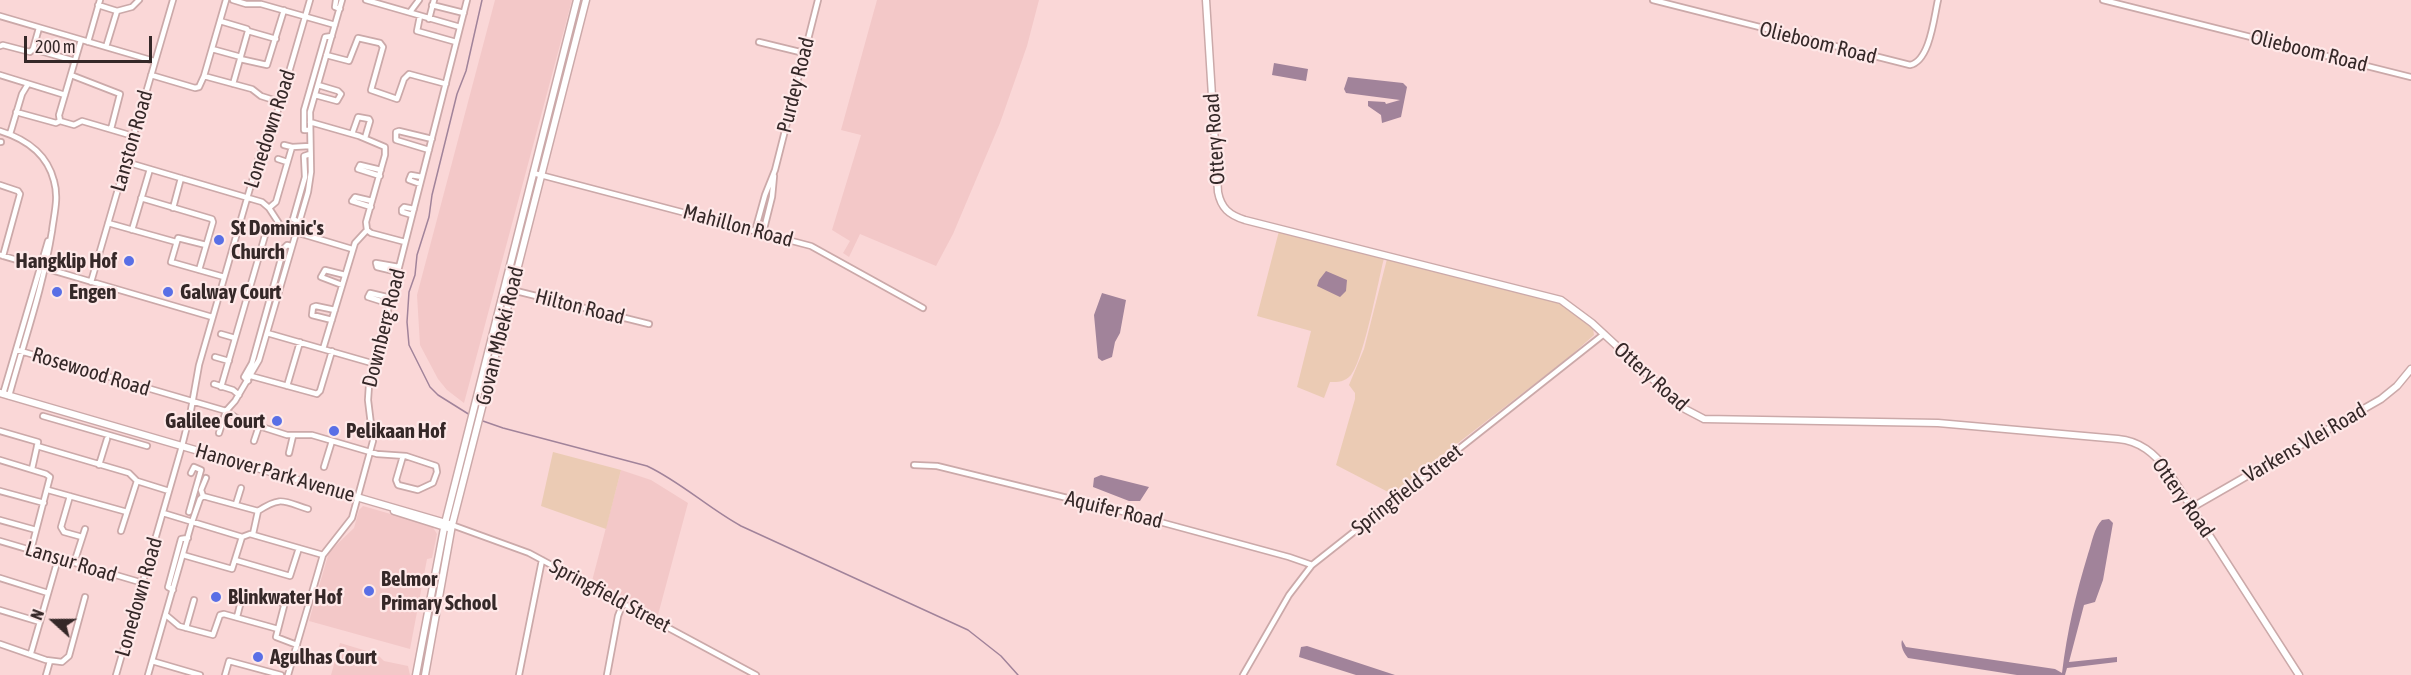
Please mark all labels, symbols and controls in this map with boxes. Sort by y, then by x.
street label: Olieboom Road [1757,16,1879,70]
scale bar [27,24,154,62]
street label: Olieboom Road [2248,24,2370,78]
street label: Purdey Road [772,35,820,135]
text: 200 m [35,36,76,57]
street label: Lonedown Road [239,67,301,191]
street label: Lanston Road [106,87,158,195]
street label: Ottery Road [1199,92,1231,186]
street label: Mahillon Road [680,199,796,253]
place label: St Dominic's Church [231,215,324,265]
marker: St Dominic's Church [212,233,226,247]
place label: Hangklip Hof [15,248,117,274]
marker: Hangklip Hof [122,254,136,268]
street label: Govan Mbeki Road [471,264,529,408]
street label: Downberg Road [357,266,411,390]
place label: Engen [69,279,116,305]
place label: Galway Court [180,279,281,305]
street label: Hilton Road [533,284,627,330]
marker: Engen [50,285,64,299]
marker: Galway Court [161,285,175,299]
street label: Ottery Road [1609,337,1693,417]
street label: Rosewood Road [29,342,153,402]
street label: Varkens Vlei Road [2239,398,2371,488]
place label: Galilee Court [165,408,265,434]
marker: Galilee Court [270,414,284,428]
place label: Pelikaan Hof [346,418,446,444]
marker: Pelikaan Hof [327,424,341,438]
street label: Hanover Park Avenue [192,438,358,508]
street label: Springfield Street [1347,439,1467,541]
street label: Ottery Road [2146,453,2220,543]
street label: Aquifer Road [1063,486,1165,534]
street label: Lonedown Road [110,534,168,660]
street label: Lansur Road [22,536,120,588]
street label: Springfield Street [545,554,675,638]
place label: Belmor Primary School [381,566,497,616]
place label: Blinkwater Hof [228,584,342,610]
marker: Belmor Primary School [362,584,376,598]
marker: Blinkwater Hof [209,590,223,604]
north arrow [24,591,84,651]
text: N [27,607,47,622]
place label: Agulhas Court [270,644,377,670]
marker: Agulhas Court [251,650,265,664]

